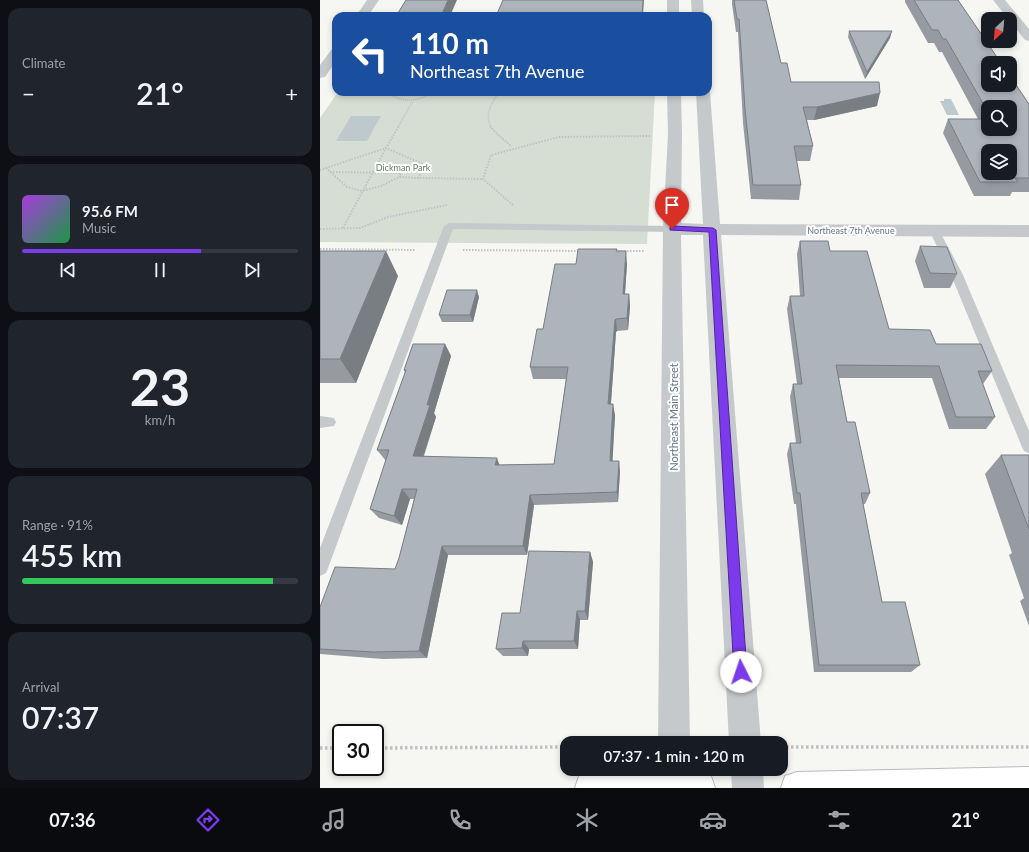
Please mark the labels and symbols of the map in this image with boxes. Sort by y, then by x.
north arrow [981,12,1017,48]
park label: Dickman Park [376,162,431,173]
pin [655,188,689,229]
street label: Northeast 7th Avenue [807,225,895,236]
street label: Northeast Main Street [667,363,680,471]
position arrow [720,651,762,693]
speed limit sign: 30 [332,724,384,776]

